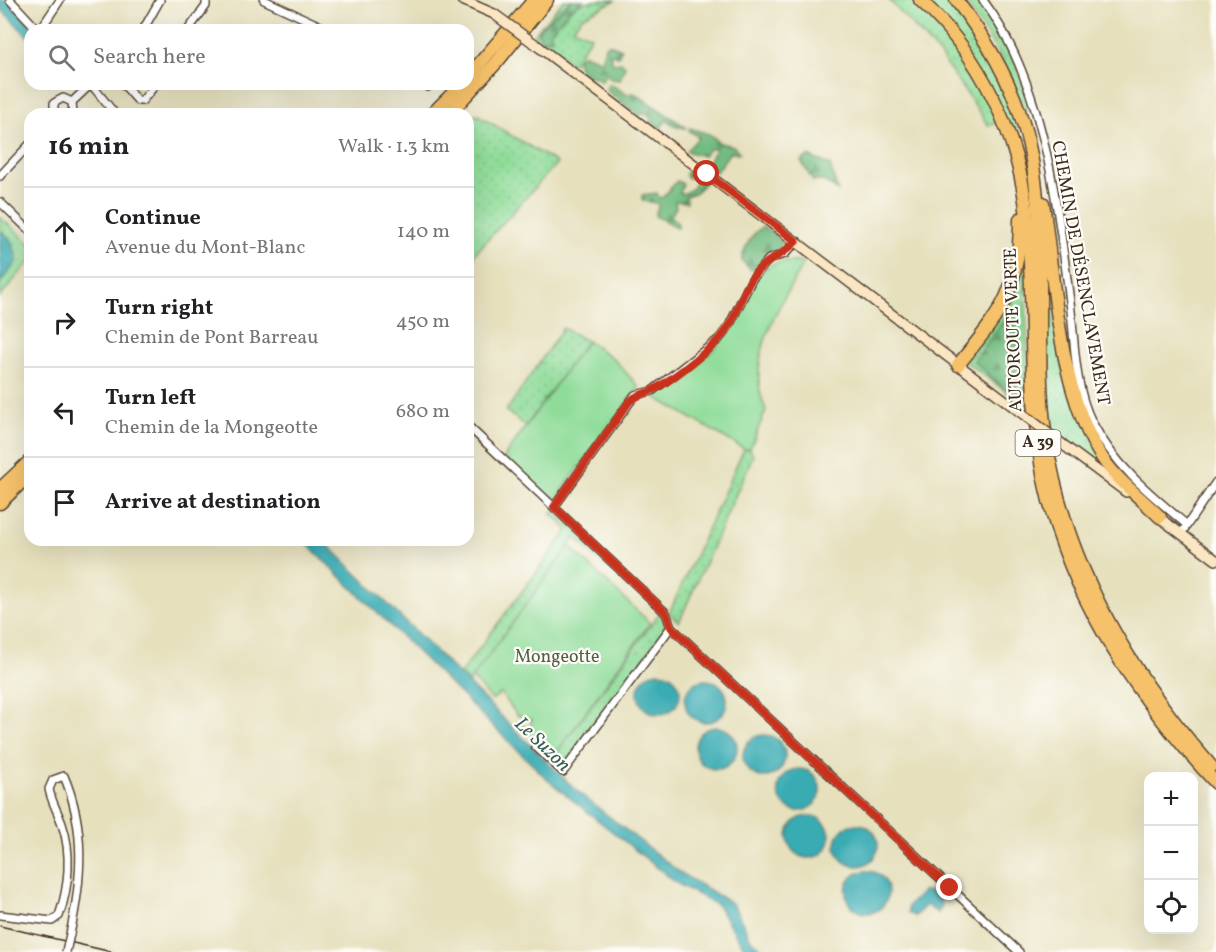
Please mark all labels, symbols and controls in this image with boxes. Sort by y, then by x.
search box [24,24,474,90]
icon: search [45,41,78,74]
text: Search here [93,42,206,73]
text: 16 min [48,129,129,165]
text: Walk · 1.3 km [338,133,450,161]
street label: CHEMIN DE DÉSENCLAVEMENT [1044,139,1116,408]
route start [693,160,719,186]
text: Continue [105,203,201,234]
icon: ahead [48,216,81,249]
text: 140 m [397,218,450,246]
text: Avenue du Mont-Blanc [105,234,305,262]
street label: AUTOROUTE VERTE [999,247,1029,413]
text: Turn right [105,293,213,324]
icon: right [48,306,81,339]
text: 450 m [396,308,450,336]
text: Chemin de Pont Barreau [105,324,319,352]
text: Turn left [105,383,196,414]
icon: left [48,396,81,429]
text: 680 m [396,398,450,426]
text: Chemin de la Mongeotte [105,414,318,442]
road number: A 39 [1016,430,1060,456]
icon: arrive [48,486,81,519]
text: Arrive at destination [105,487,321,518]
park label: Mongeotte [515,645,599,670]
water label: Le Suzon [508,711,576,779]
map controls [1144,772,1198,934]
button: + [1144,772,1198,826]
button: − [1144,826,1198,880]
route end [936,874,962,900]
button: locate [1144,880,1198,934]

